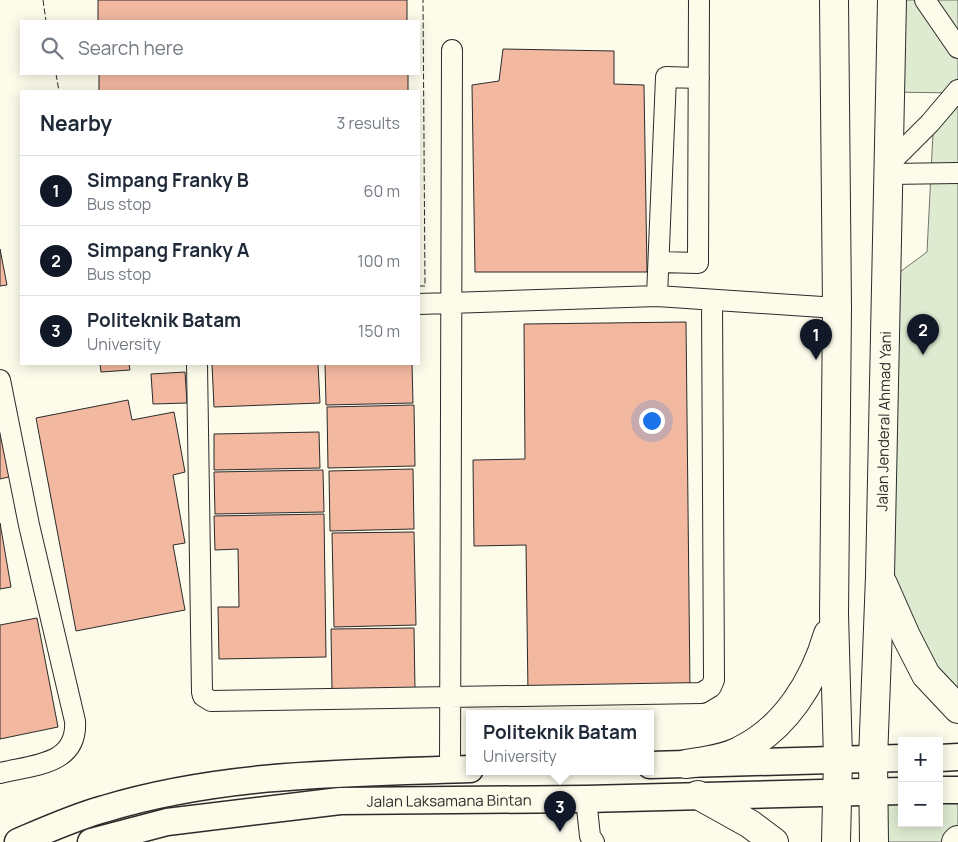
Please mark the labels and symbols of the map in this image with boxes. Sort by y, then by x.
pin: 2 [907,314,939,355]
pin: 1 [800,319,832,360]
street label: Jalan Jenderal Ahmad Yani [871,331,896,512]
your location [639,408,665,434]
street label: Jalan Laksamana Bintan [367,789,532,811]
pin: 3 [544,791,576,832]

